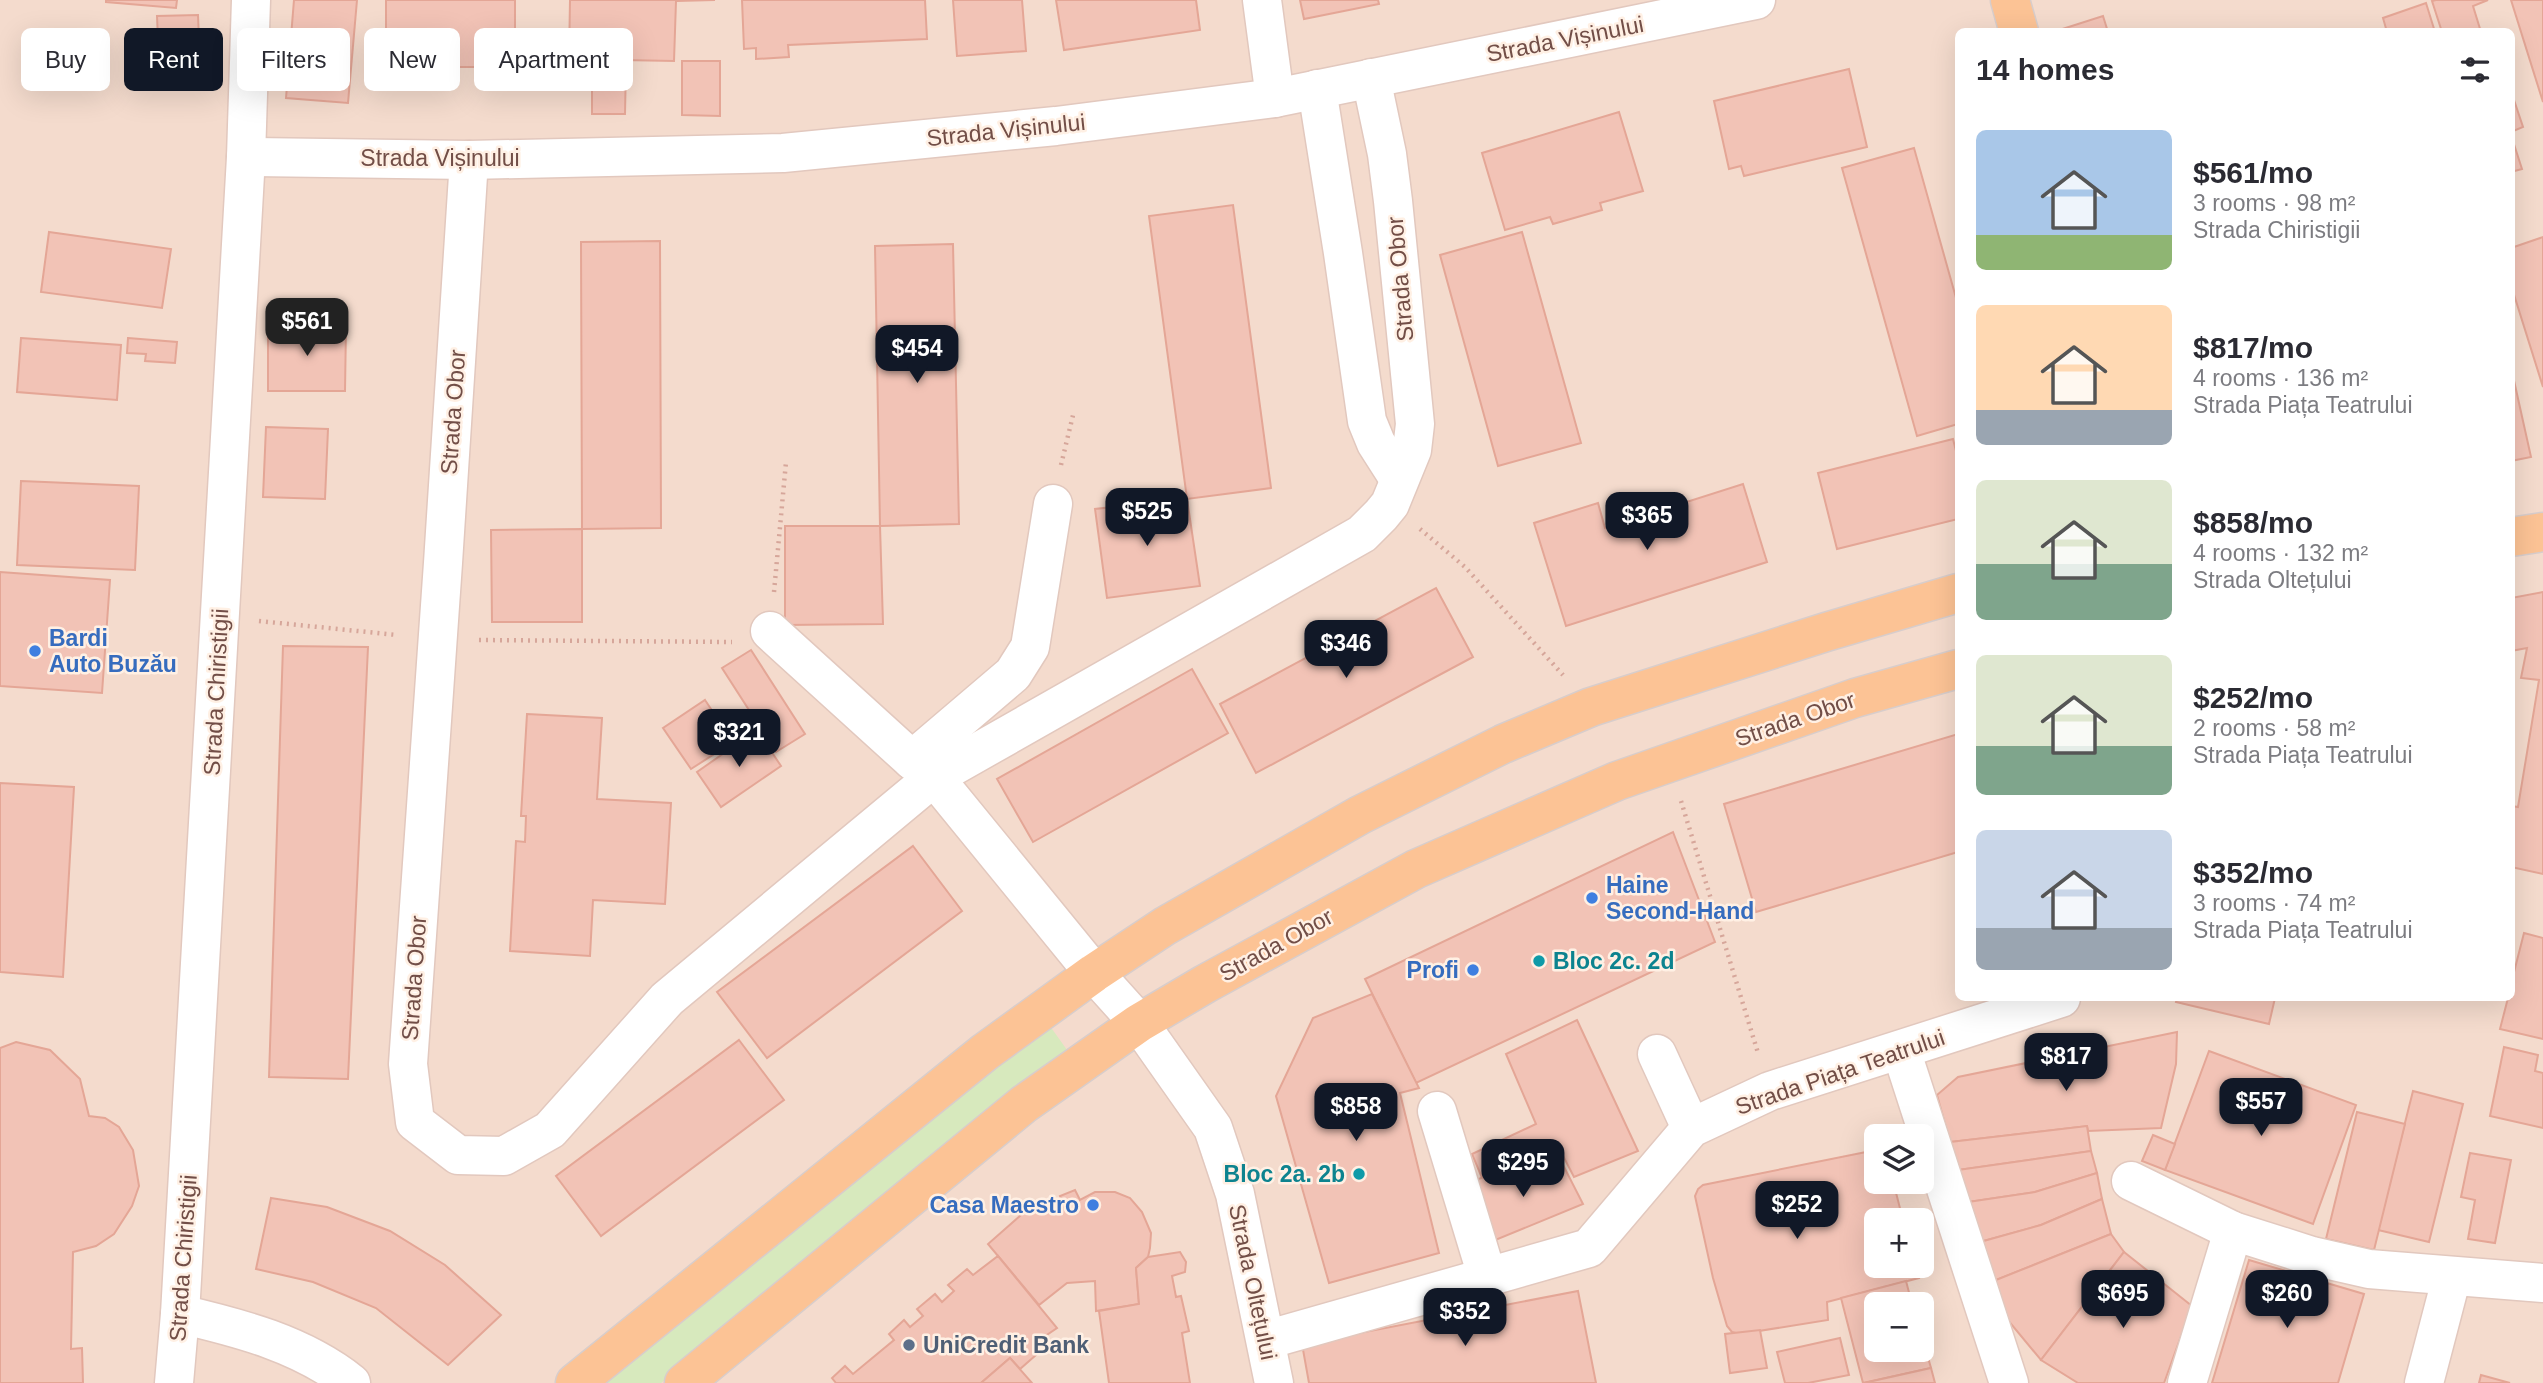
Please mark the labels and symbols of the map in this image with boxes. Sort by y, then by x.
street label: Strada Vișinului [1484,11,1646,67]
street label: Strada Vișinului [925,109,1087,151]
street label: Strada Vișinului [360,145,520,171]
street label: Strada Obor [1382,215,1418,343]
pin: $561 [266,298,348,358]
pin: $454 [876,326,958,385]
street label: Strada Obor [436,348,470,475]
pin: $525 [1106,489,1188,548]
pin: $365 [1606,492,1688,552]
street label: Strada Chiristigii [199,608,233,776]
pin: $346 [1305,620,1387,680]
place label: Bardi Auto Buzău [49,625,177,677]
marker: Bardi Auto Buzău [27,643,43,659]
street label: Strada Obor [1732,686,1859,752]
pin: $321 [698,710,780,769]
place label: Haine Second-Hand [1606,872,1754,924]
marker: Haine Second-Hand [1584,890,1600,906]
street label: Strada Obor [1215,903,1337,987]
street label: Strada Obor [397,914,431,1041]
place label: Bloc 2c. 2d [1553,948,1674,974]
marker: Bloc 2c. 2d [1531,953,1547,969]
place label: Profi [1407,957,1459,983]
marker: Profi [1465,962,1481,978]
street label: Strada Piața Teatrului [1732,1024,1948,1120]
pin: $817 [2025,1034,2107,1093]
pin: $557 [2220,1078,2302,1138]
pin: $858 [1315,1084,1397,1143]
pin: $295 [1482,1140,1564,1199]
place label: Bloc 2a. 2b [1224,1161,1345,1187]
marker: Bloc 2a. 2b [1351,1166,1367,1182]
street label: Strada Chiristigii [164,1174,202,1342]
pin: $252 [1756,1182,1838,1241]
place label: Casa Maestro [929,1192,1079,1218]
marker: Casa Maestro [1085,1197,1101,1213]
street label: Strada Oltețului [1224,1202,1282,1362]
pin: $695 [2082,1270,2164,1330]
pin: $260 [2246,1270,2328,1330]
pin: $352 [1424,1288,1506,1348]
place label: UniCredit Bank [923,1332,1089,1358]
marker: UniCredit Bank [901,1337,917,1353]

